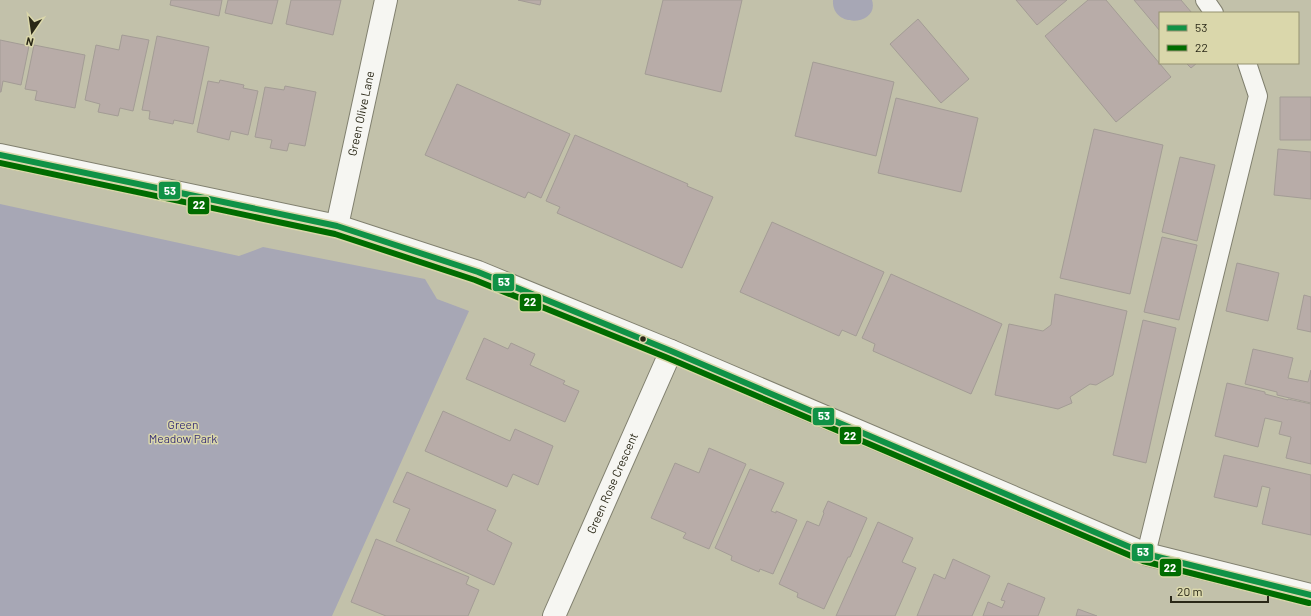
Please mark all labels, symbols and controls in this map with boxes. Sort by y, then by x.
north arrow [12,12,52,52]
legend [1159,12,1299,64]
text: 53 [1195,20,1207,34]
text: N [25,35,35,49]
text: 22 [1195,40,1208,54]
street label: Green Olive Lane [344,70,376,157]
line badge: 53 [158,181,181,200]
text: 53 [164,184,176,197]
line badge: 22 [187,196,210,215]
text: 22 [193,198,205,211]
line badge: 53 [492,273,515,292]
text: 53 [498,275,510,288]
line badge: 22 [519,293,542,312]
text: 22 [524,295,536,308]
unlabelled marker [638,334,648,344]
line badge: 53 [812,407,835,426]
text: 53 [818,409,830,422]
park label: Green Meadow Park [149,417,217,445]
line badge: 22 [839,426,862,445]
text: 22 [844,429,856,442]
street label: Green Rose Crescent [583,430,640,536]
line badge: 53 [1131,543,1154,562]
text: 53 [1137,545,1149,558]
line badge: 22 [1159,558,1182,577]
text: 22 [1164,561,1176,574]
scale bar [1171,578,1268,604]
text: 20 m [1177,584,1203,598]

